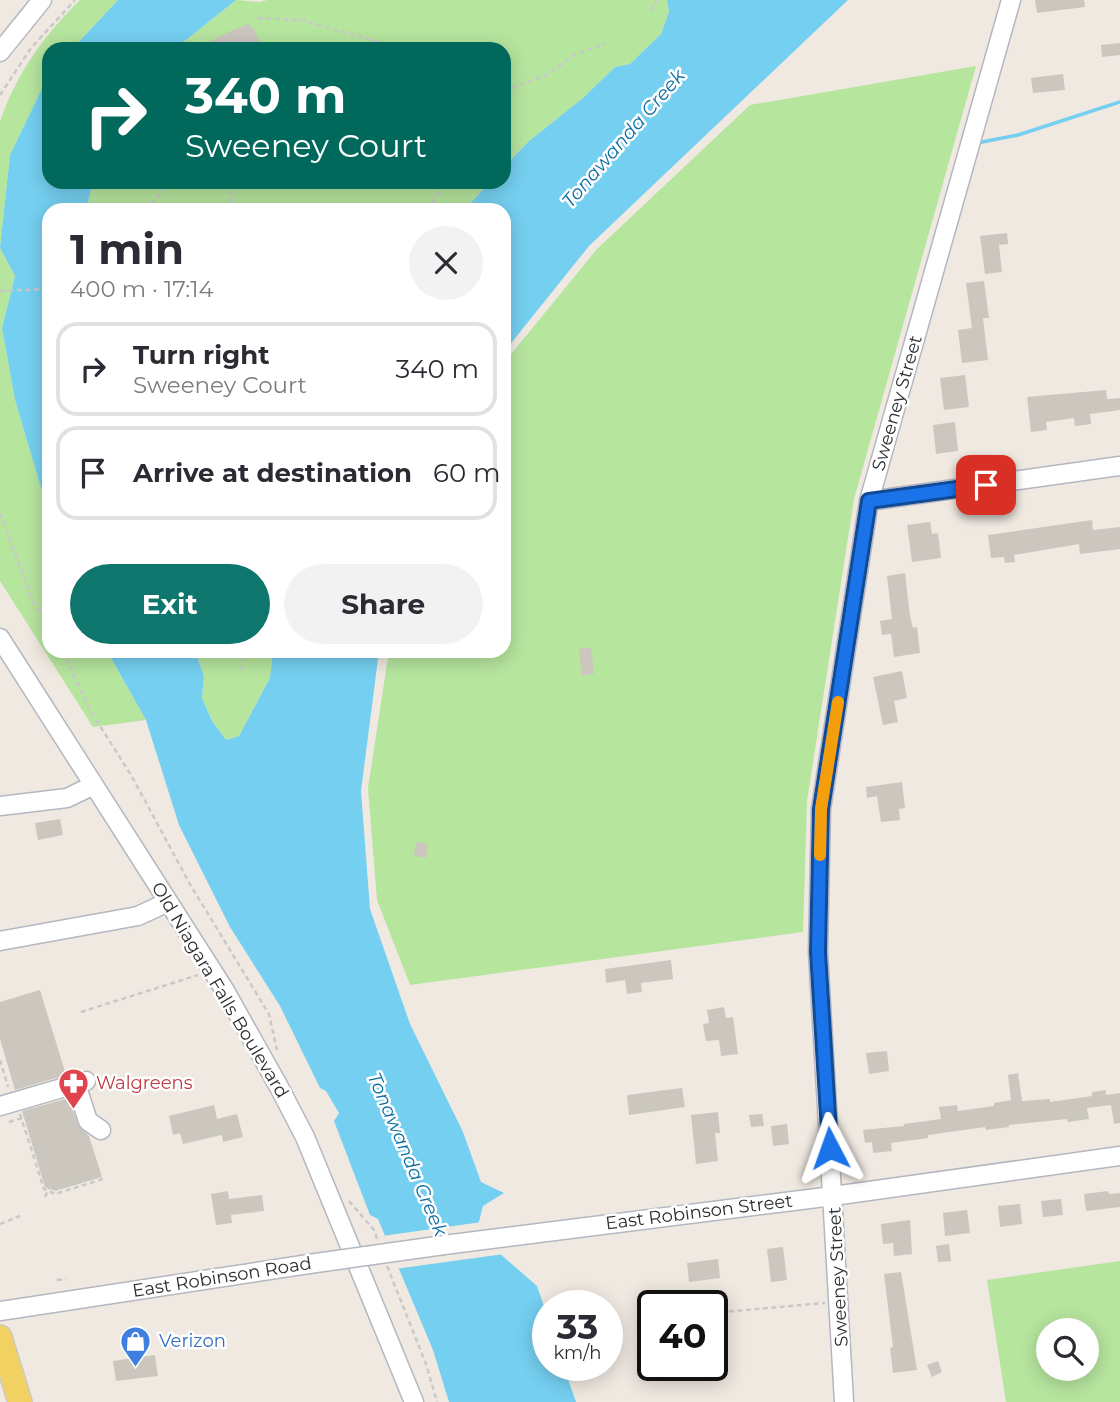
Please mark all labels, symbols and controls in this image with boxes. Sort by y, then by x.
water label: Tonawanda Creek [557,64,690,212]
text: 340 m [185,66,346,125]
icon: right [70,70,161,161]
text: Sweeney Court [185,126,427,165]
text: 1 min [70,223,184,275]
button: close [409,226,483,300]
text: 400 m · 17:14 [70,275,214,303]
street label: Sweeney Street [867,333,927,473]
text: Turn right [133,339,269,371]
icon: right [74,350,112,388]
text: 340 m [396,353,479,385]
text: Sweeney Court [133,371,307,399]
icon: arrive [74,454,112,492]
pin [956,455,1016,515]
text: Arrive at destination [133,457,412,489]
text: 60 m [433,457,501,489]
icon: arrive [967,466,1005,504]
button: Exit [70,564,270,644]
button: Share [284,564,483,644]
street label: Old Niagara Falls Boulevard [147,878,293,1102]
pharmacy icon: Walgreens [56,1066,90,1110]
water label: Tonawanda Creek [363,1069,453,1240]
place label: Walgreens [96,1072,193,1094]
position arrow [793,1111,867,1185]
street label: East Robinson Street [604,1190,794,1234]
street label: Sweeney Street [823,1207,853,1347]
street label: East Robinson Road [131,1252,313,1302]
speed limit sign: 40 [637,1290,728,1381]
text: 33 [557,1305,598,1348]
map controls [1036,1318,1099,1381]
button: search [1036,1318,1099,1381]
shop icon: Verizon [119,1324,153,1368]
place label: Verizon [159,1330,226,1352]
text: km/h [553,1342,602,1364]

